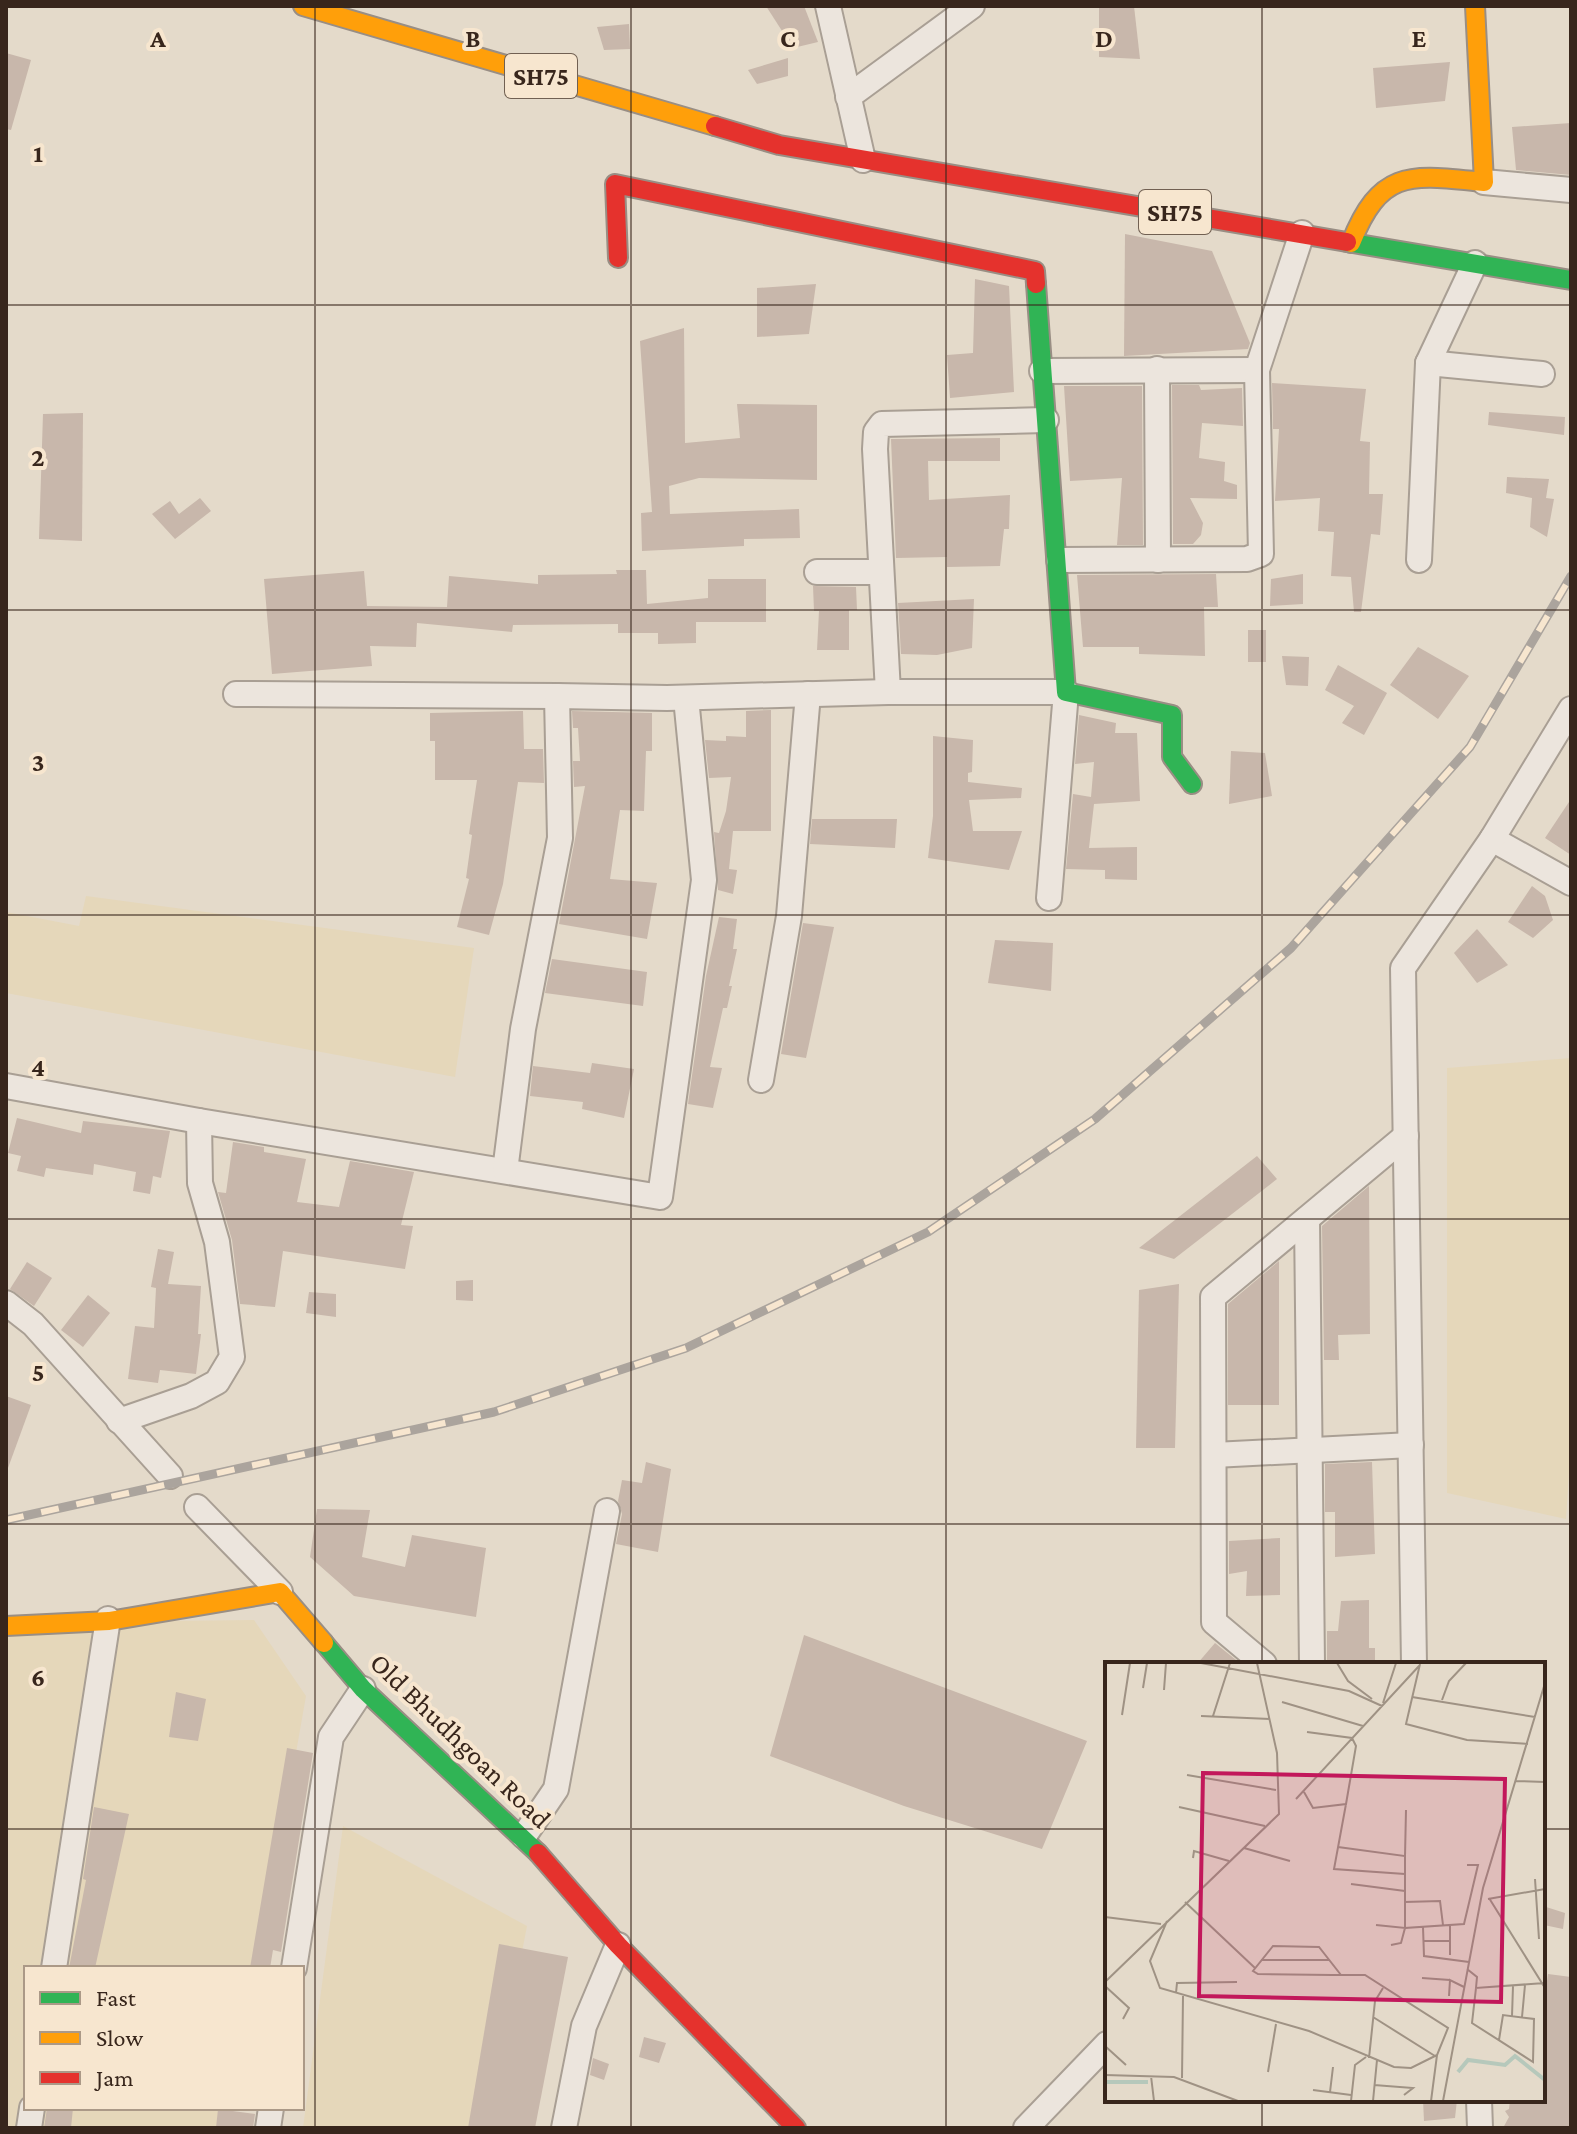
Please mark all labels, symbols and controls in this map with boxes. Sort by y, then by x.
text: A [149,24,166,53]
text: B [465,24,481,53]
text: C [780,24,796,53]
text: D [1095,24,1113,53]
text: E [1412,24,1427,53]
road number: SH75 [505,54,577,98]
text: 1 [33,139,43,168]
road number: SH75 [1139,190,1211,234]
text: 2 [31,443,45,472]
text: 3 [32,748,44,777]
text: 4 [31,1053,45,1082]
text: 5 [32,1358,44,1387]
street label: Old Bhudhgoan Road [364,1646,557,1834]
inset map [1105,1662,1545,2102]
text: 6 [31,1663,45,1692]
legend [24,1966,304,2110]
text: Fast [96,1984,137,2011]
text: Slow [96,2024,143,2051]
text: Jam [94,2064,134,2091]

